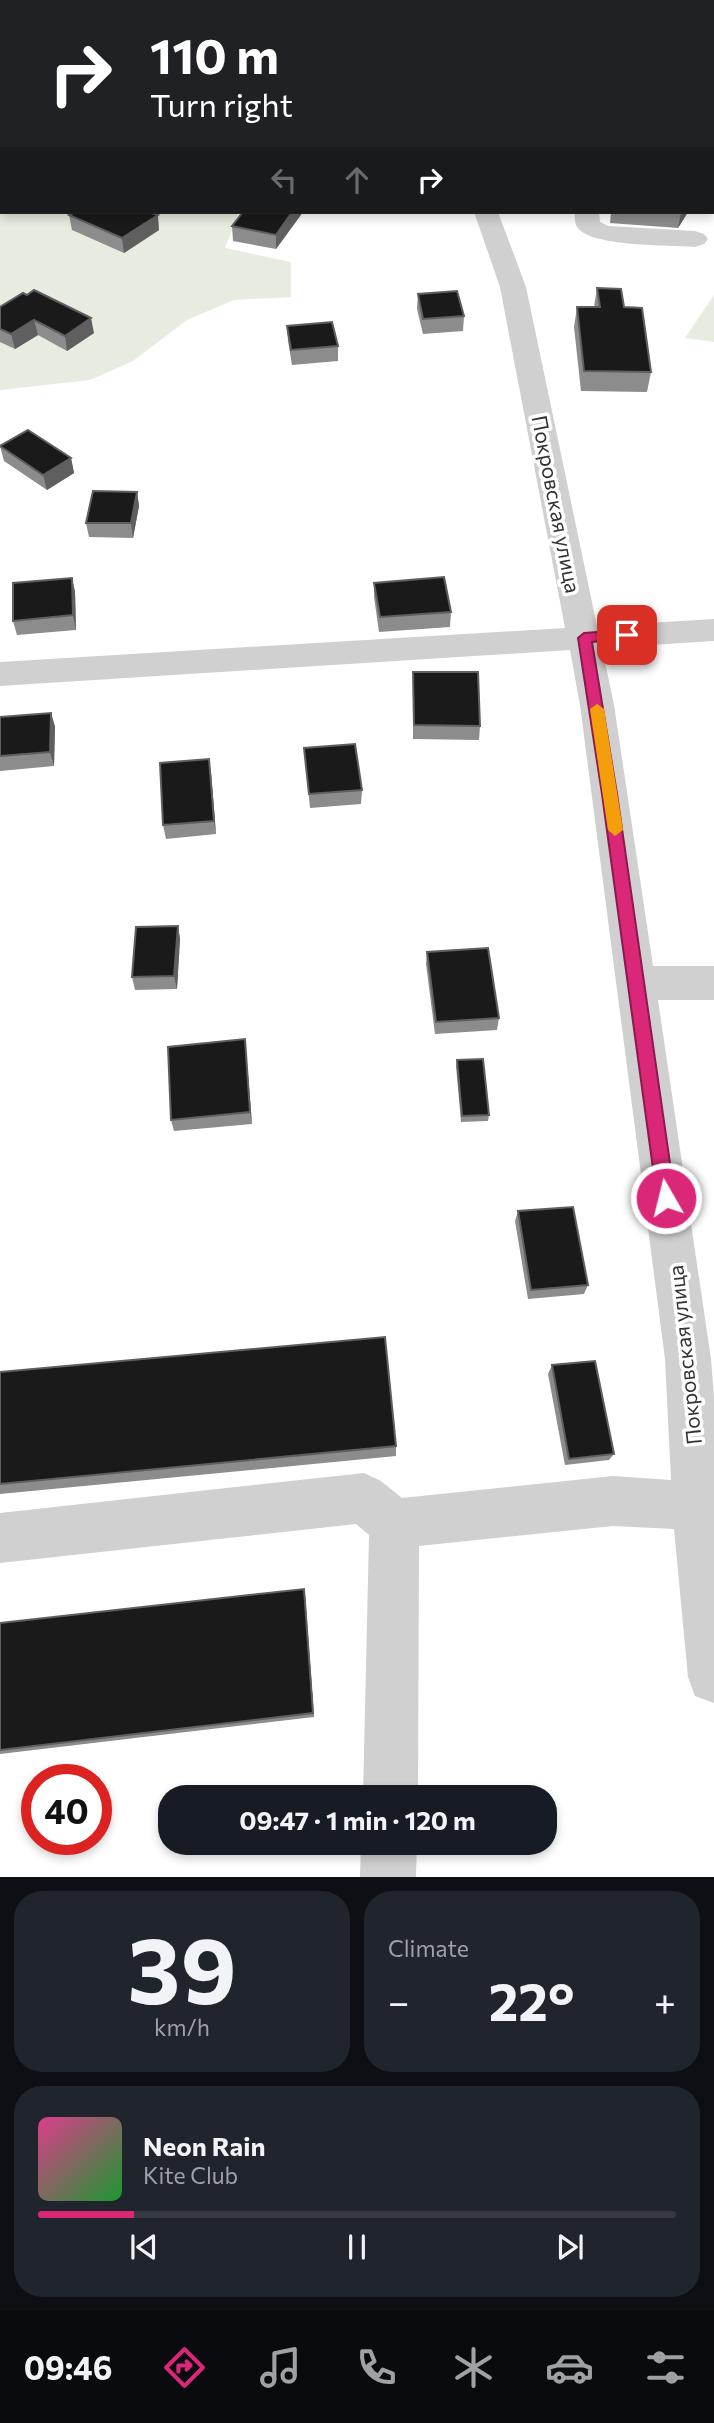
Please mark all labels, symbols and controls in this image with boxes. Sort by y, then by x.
text: 110 m [150,24,279,84]
icon: right [35,28,126,119]
text: Turn right [150,84,293,124]
icon: left [265,161,303,199]
icon: ahead [338,161,376,199]
icon: right [411,161,449,199]
street label: Покровская улица [528,413,586,595]
pin [597,605,657,665]
icon: arrive [608,616,646,654]
position arrow [629,1161,703,1235]
street label: Покровская улица [662,1264,706,1446]
speed limit sign: 40 [21,1764,112,1855]
text: 09:47 · 1 min · 120 m [239,1804,476,1835]
text: 39 [127,1911,237,2023]
text: Climate [388,1934,469,1962]
text: 22° [489,1968,574,2032]
text: − [388,1977,410,2024]
text: + [654,1977,676,2024]
text: km/h [154,2013,210,2041]
text: Neon Rain [143,2130,266,2161]
text: Kite Club [143,2161,238,2189]
icon: previous [125,2228,163,2266]
icon: pause [338,2228,376,2266]
icon: next [551,2228,589,2266]
icon: directions [160,2343,209,2392]
icon: music [256,2343,305,2392]
icon: phone [352,2343,401,2392]
icon: climate [449,2343,498,2392]
icon: car [545,2343,594,2392]
icon: filters [641,2343,690,2392]
text: 09:46 [24,2347,113,2387]

